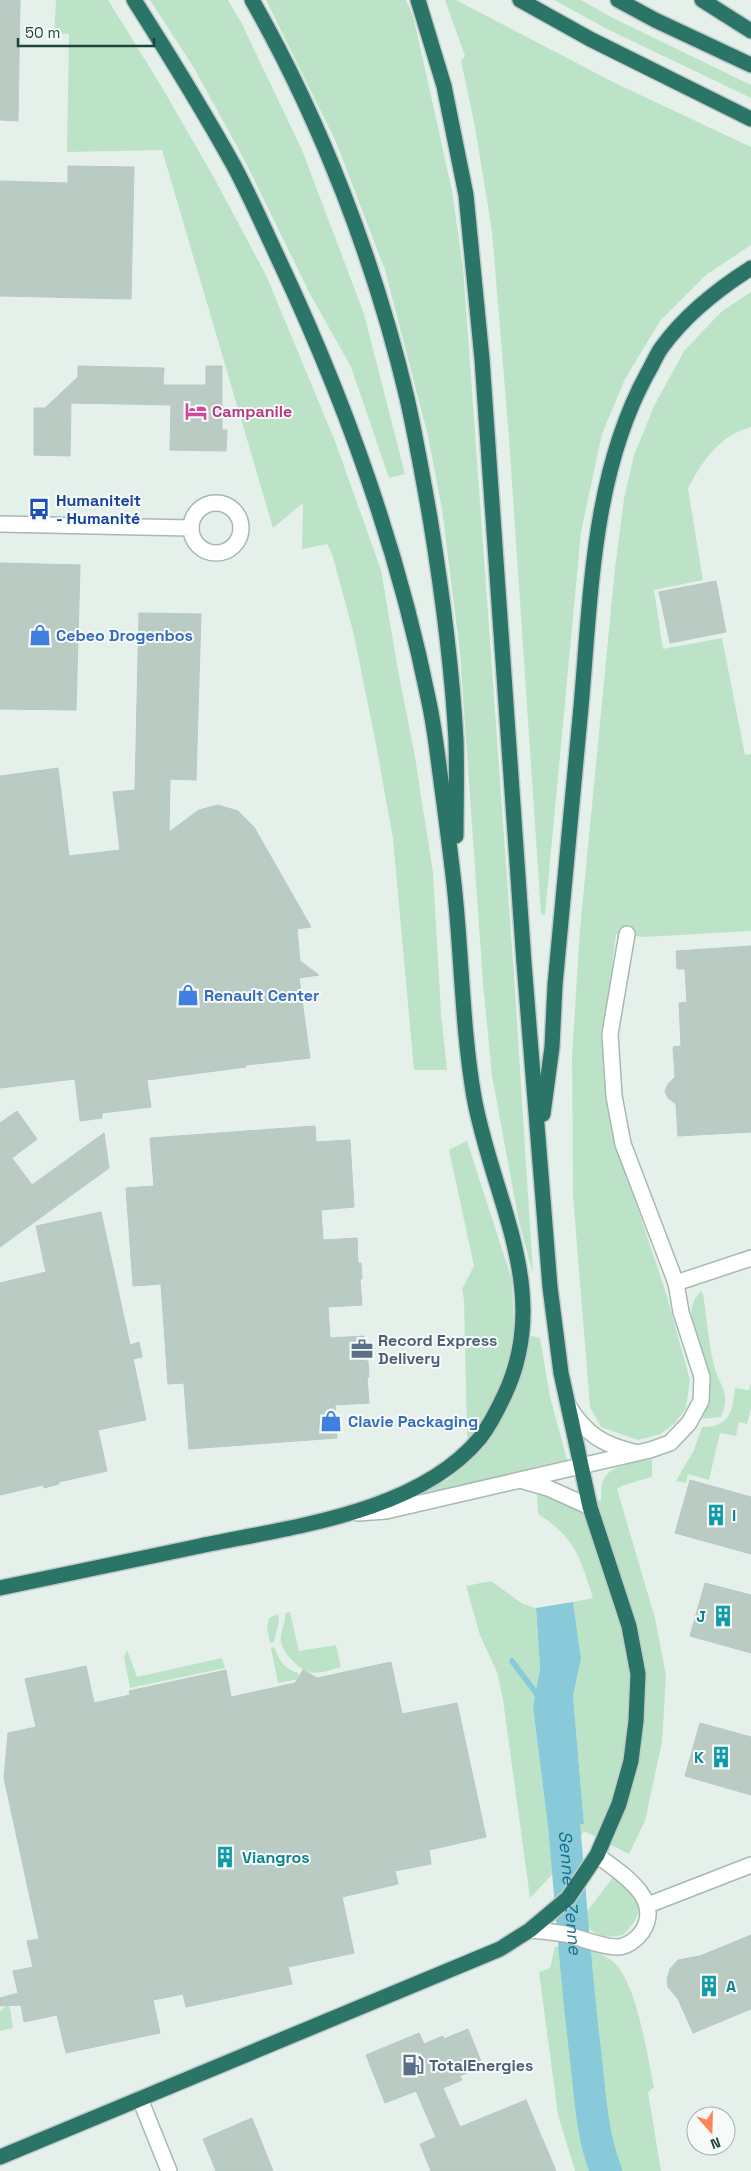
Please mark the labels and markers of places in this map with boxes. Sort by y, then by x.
hotel icon: Campanile [183,398,209,424]
place label: Campanile [212,401,292,422]
place label: Humaniteit - Humanité [56,490,141,529]
bus stop icon: Humaniteit - Humanité [26,496,52,522]
shop icon: Cebeo Drogenbos [27,622,53,648]
place label: Cebeo Drogenbos [56,625,193,646]
shop icon: Renault Center [175,982,201,1008]
place label: Renault Center [204,985,319,1006]
place label: Record Express Delivery [378,1330,497,1369]
office icon: Record Express Delivery [349,1336,375,1362]
shop icon: Clavie Packaging [318,1408,344,1434]
place label: Clavie Packaging [348,1411,478,1432]
building icon: I [703,1502,729,1528]
place label: I [732,1505,736,1526]
building icon: J [710,1603,736,1629]
place label: J [696,1606,706,1627]
building icon: K [708,1744,734,1770]
place label: K [694,1747,704,1768]
building icon: Viangros [212,1844,238,1870]
place label: Viangros [242,1847,310,1868]
building icon: A [696,1973,722,1999]
place label: A [726,1976,736,1997]
fuel station icon: TotalEnergies [400,2052,426,2078]
place label: TotalEnergies [429,2055,533,2076]

